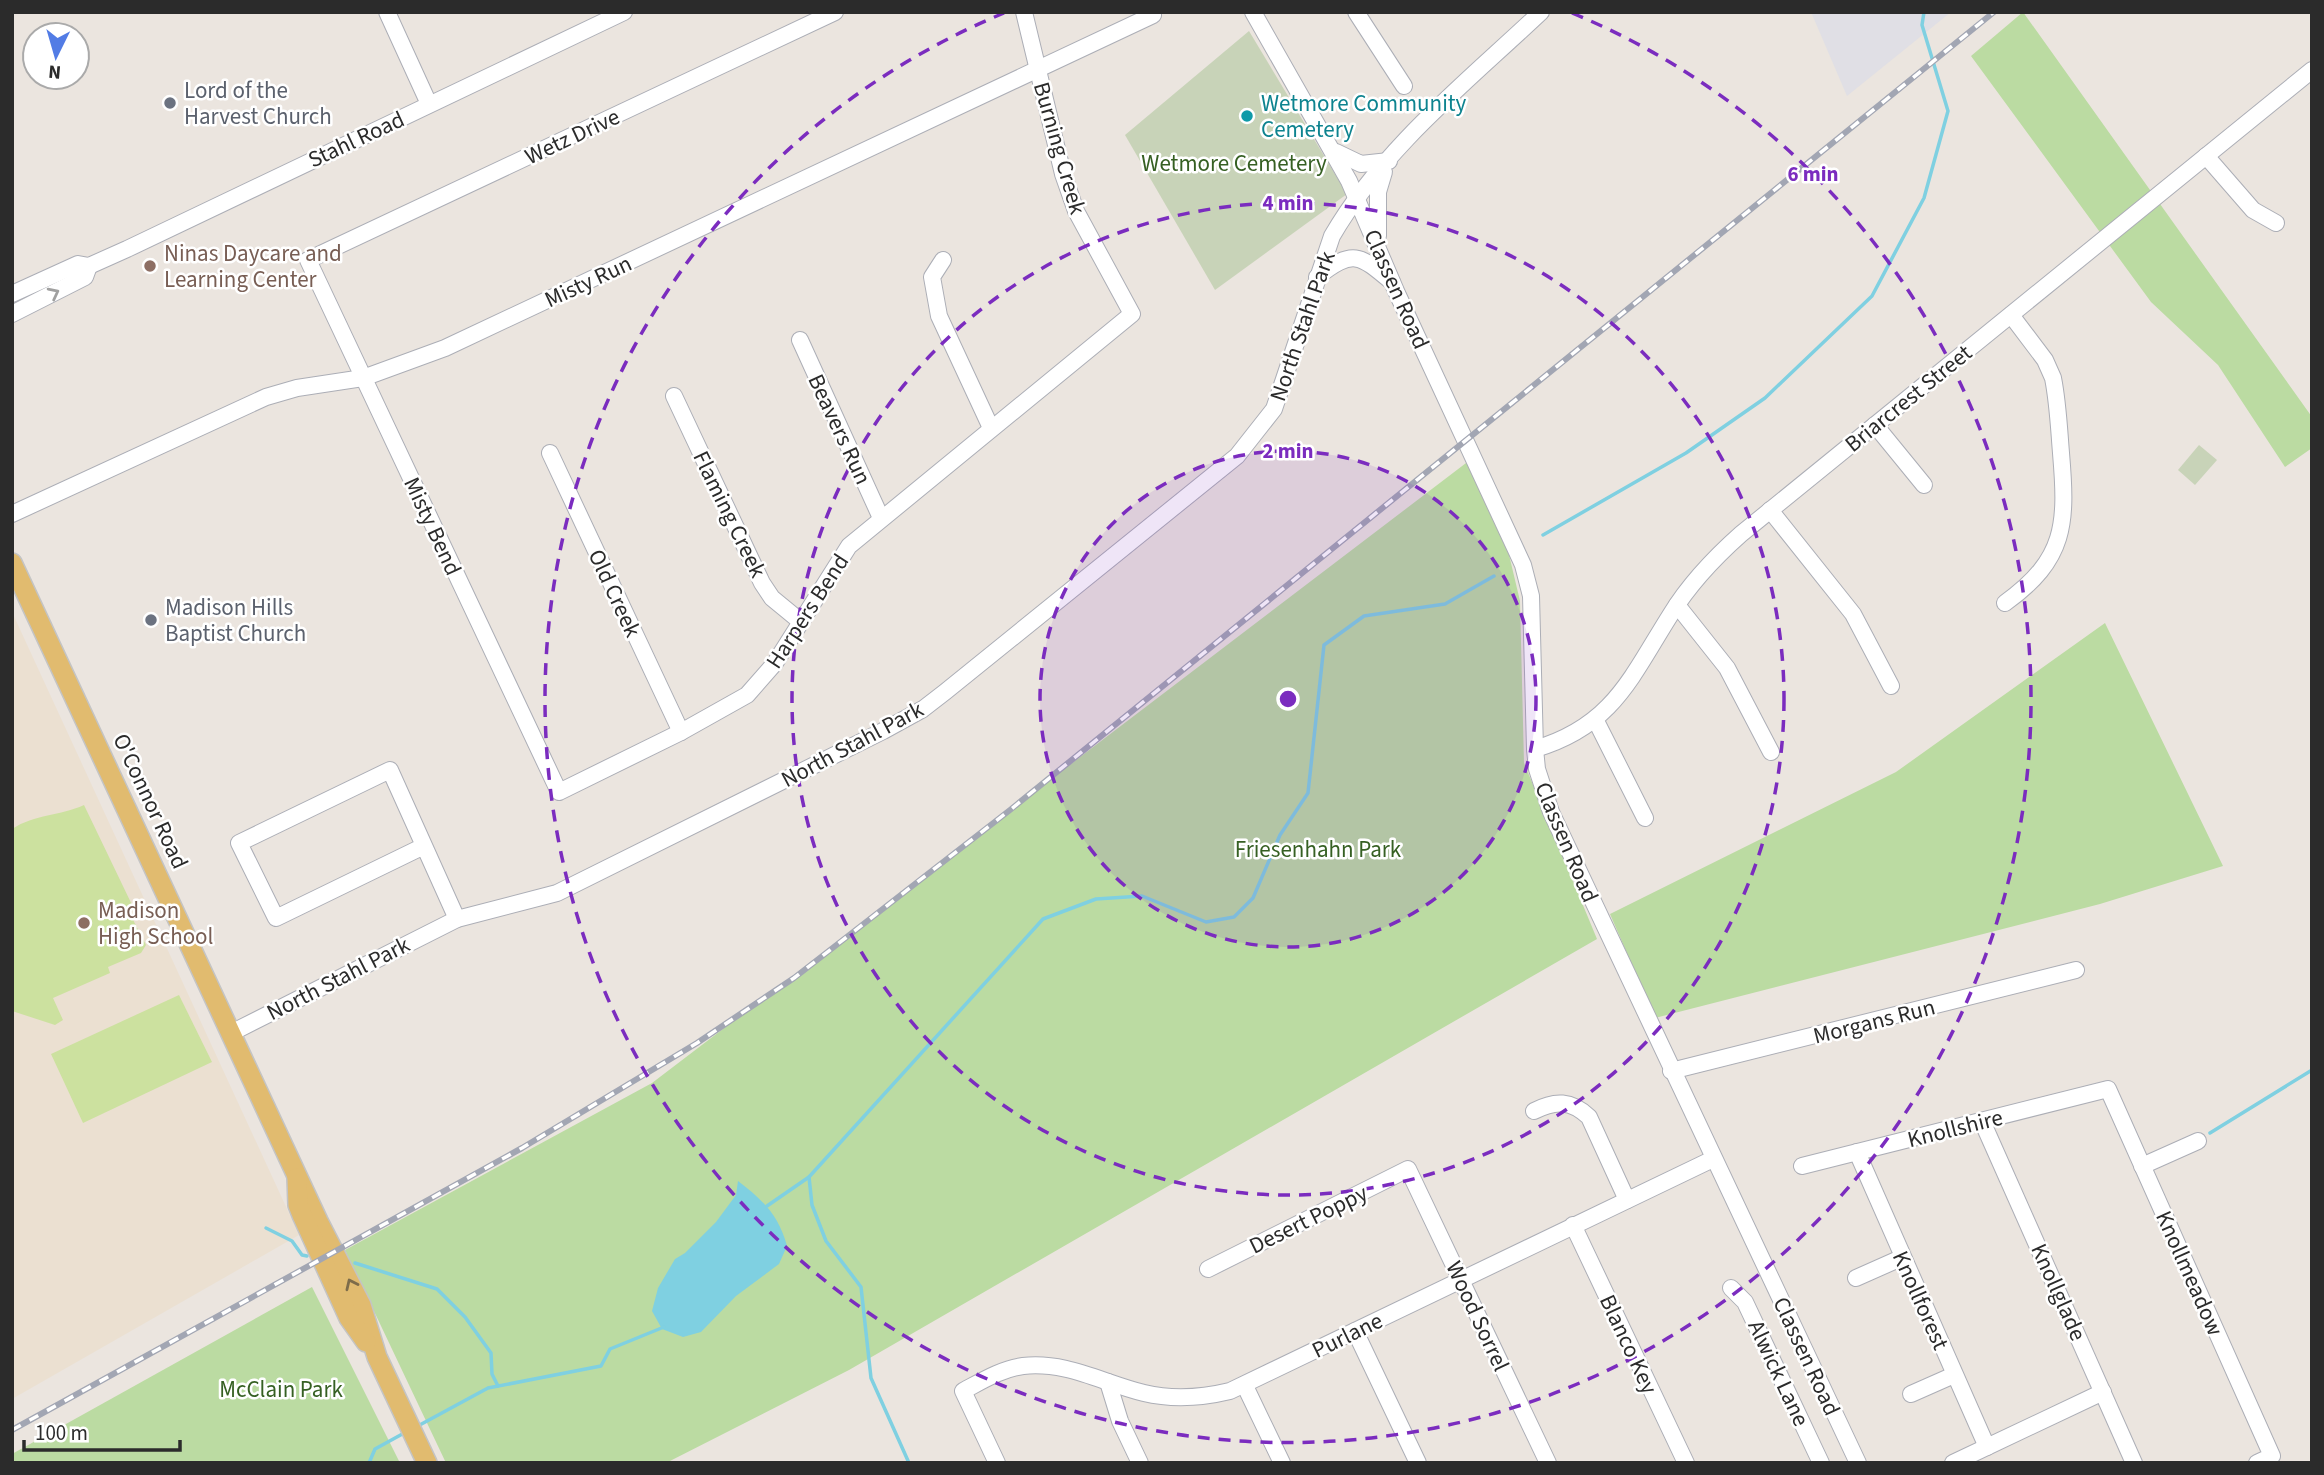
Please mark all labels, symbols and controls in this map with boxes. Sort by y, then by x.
north arrow [21,21,91,91]
text: N [47,57,62,85]
place label: Lord of the Harvest Church [184,74,332,133]
street label: Burning Creek [1025,78,1094,219]
place label: Wetmore Community Cemetery [1261,87,1467,146]
marker: Lord of the Harvest Church [162,95,178,111]
street label: Wetz Drive [519,100,625,173]
street label: Stahl Road [303,103,410,176]
marker: Wetmore Community Cemetery [1239,108,1255,124]
park label: Wetmore Cemetery [1141,147,1327,180]
text: 6 min [1787,159,1839,189]
text: 4 min [1262,188,1314,218]
street label: Classen Road [1355,224,1438,354]
place label: Ninas Daycare and Learning Center [164,237,342,296]
street label: North Stahl Park [1261,246,1344,406]
street label: Misty Run [539,247,637,316]
marker: Ninas Daycare and Learning Center [142,258,158,274]
one-way arrow [47,287,59,301]
street label: Briarcrest Street [1838,337,1979,460]
street label: Beavers Run [800,368,880,490]
text: 2 min [1262,436,1314,466]
street label: Flaming Creek [685,445,775,584]
street label: Misty Bend [395,472,470,581]
street label: Old Creek [580,544,650,643]
street label: Harpers Bend [758,547,857,675]
place label: Madison Hills Baptist Church [165,591,306,650]
marker: Madison Hills Baptist Church [143,612,159,628]
centre of rings [1276,687,1300,711]
street label: North Stahl Park [775,693,930,796]
street label: O'Connor Road [105,728,196,874]
street label: Classen Road [1526,777,1607,907]
park label: Friesenhahn Park [1235,833,1402,866]
place label: Madison High School [98,894,213,953]
marker: Madison High School [76,915,92,931]
street label: North Stahl Park [261,928,416,1029]
street label: Morgans Run [1810,990,1939,1053]
street label: Knollshire [1904,1101,2006,1156]
street label: Desert Poppy [1243,1176,1373,1262]
street label: Knollmeadow [2147,1205,2232,1341]
street label: Knollglade [2022,1238,2095,1346]
street label: Knollforest [1884,1245,1957,1355]
street label: Wood Sorrel [1438,1256,1517,1377]
one-way arrow [345,1279,359,1291]
street label: Blanco Key [1591,1289,1666,1399]
street label: Classen Road [1765,1291,1849,1421]
street label: Purlane [1306,1304,1388,1367]
street label: Alwick Lane [1740,1315,1818,1432]
park label: McClain Park [219,1373,343,1406]
scale bar [24,1408,180,1452]
text: 100 m [35,1418,88,1448]

